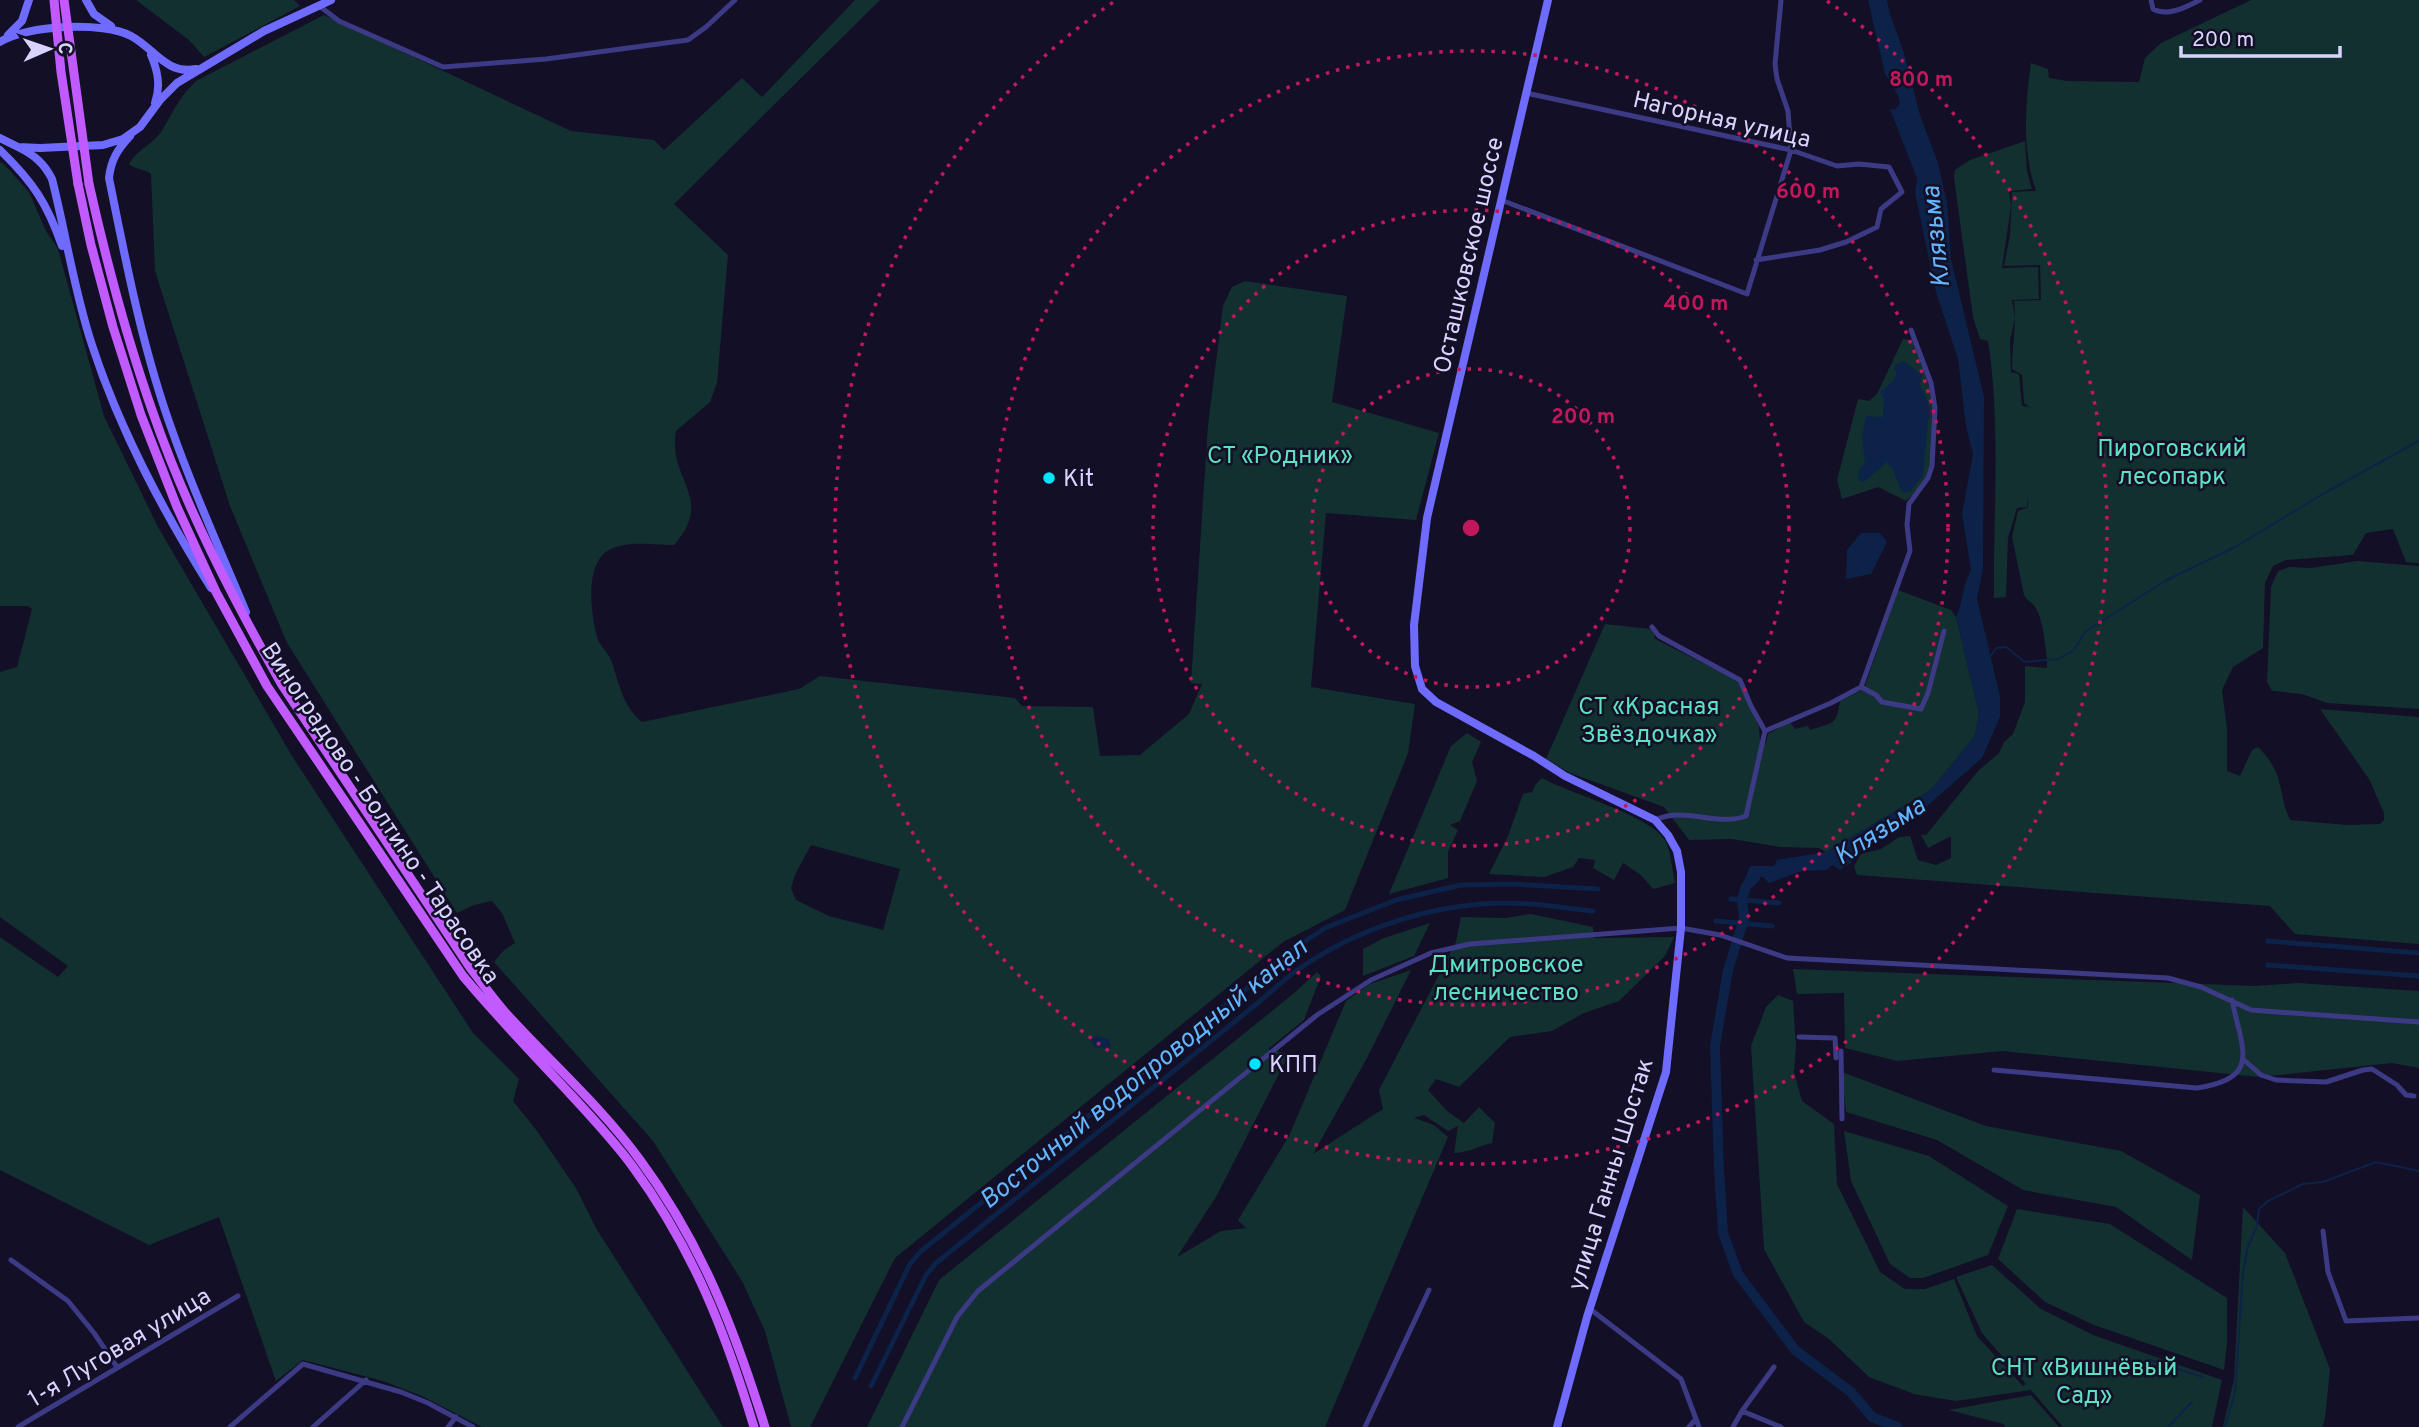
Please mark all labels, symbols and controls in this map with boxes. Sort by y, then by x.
north arrow [14,14,84,84]
scale bar [2181,14,2340,58]
text: 200 m [2192,27,2254,54]
text: С [52,42,76,55]
text: 800 m [1889,67,1953,94]
street label: Нагорная улица [1630,86,1813,156]
street label: Осташковское шоссе [1428,134,1512,376]
text: 600 m [1776,179,1840,206]
water label: Клязьма [1916,183,1959,289]
text: 400 m [1664,291,1728,318]
text: 200 m [1551,404,1615,431]
park label: Пироговский лесопарк [2097,435,2247,493]
park label: СТ «Родник» [1207,442,1353,472]
place label: Kit [1063,465,1094,495]
marker: Kit [1041,470,1057,486]
centre of rings [1459,516,1483,540]
street label: Виноградово - Болтино - Тарасовка [253,637,505,991]
park label: СТ «Красная Звёздочка» [1578,693,1720,751]
water label: Клязьма [1828,790,1933,874]
water label: Восточный водопроводный канал [974,932,1316,1218]
park label: Дмитровское лесничество [1428,951,1584,1009]
place label: КПП [1269,1051,1318,1081]
street label: улица Ганны Шостак [1562,1055,1662,1294]
marker: КПП [1247,1056,1263,1072]
street label: 1-я Луговая улица [23,1282,217,1415]
park label: СНТ «Вишнёвый Сад» [1991,1354,2177,1412]

